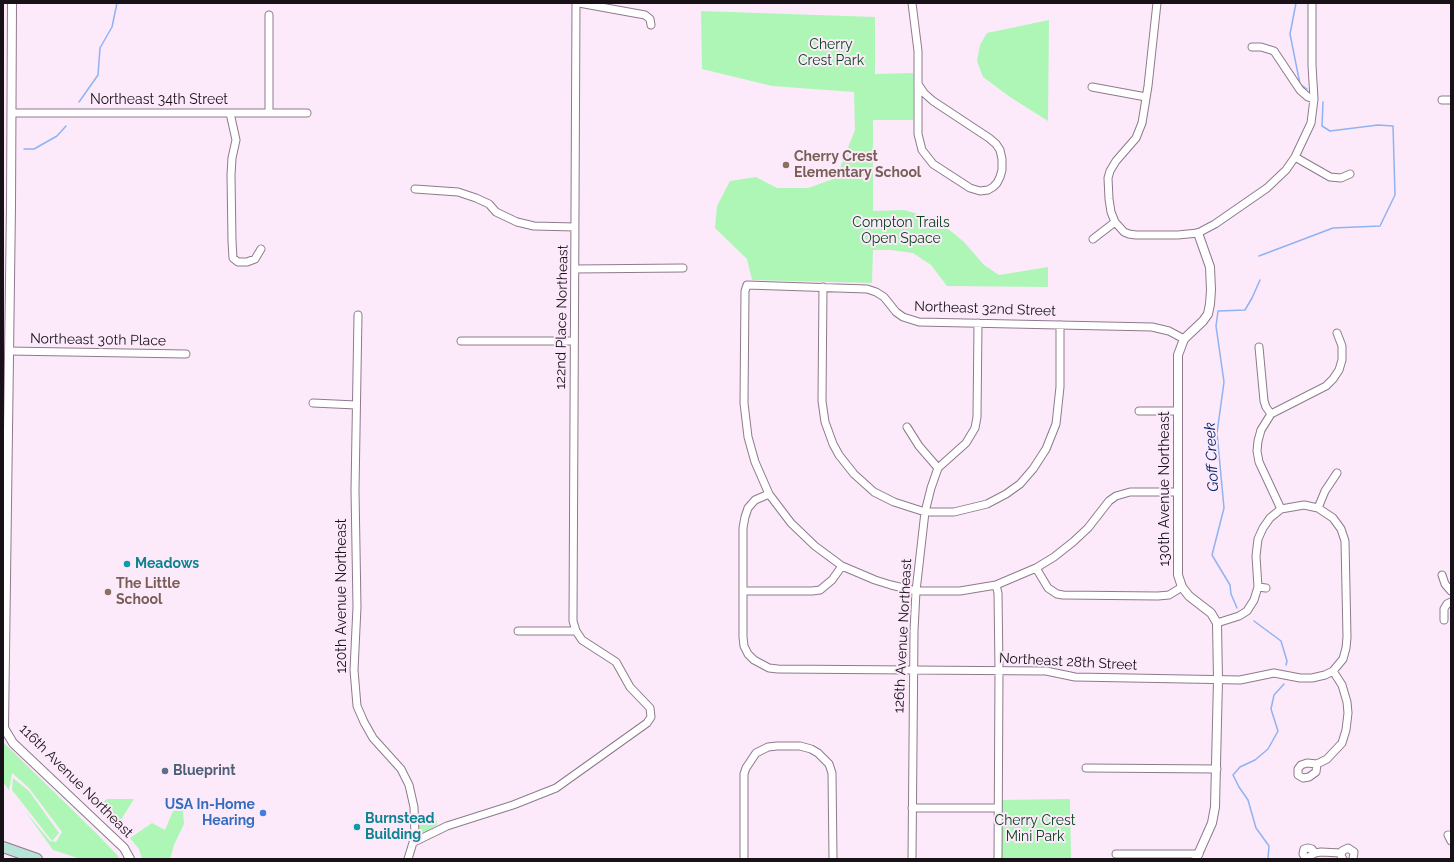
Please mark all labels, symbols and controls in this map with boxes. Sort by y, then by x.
park label: Cherry Crest Park [798,37,864,70]
street label: Northeast 34th Street [90,92,228,108]
place label: Cherry Crest Elementary School [794,149,921,182]
marker: Cherry Crest Elementary School [781,160,791,170]
park label: Compton Trails Open Space [852,215,950,248]
street label: 122nd Place Northeast [552,245,572,389]
street label: Northeast 32nd Street [914,298,1056,320]
street label: Northeast 30th Place [30,330,166,350]
street label: 130th Avenue Northeast [1157,411,1173,567]
water label: Goff Creek [1201,422,1223,492]
street label: 120th Avenue Northeast [334,518,350,674]
place label: Meadows [135,556,199,572]
street label: 126th Avenue Northeast [891,558,915,714]
marker: Meadows [122,559,132,569]
place label: The Little School [116,576,180,608]
marker: The Little School [103,587,113,597]
street label: Northeast 28th Street [998,650,1138,674]
street label: 116th Avenue Northeast [16,721,136,841]
place label: Blueprint [173,763,236,779]
marker: Blueprint [160,766,170,776]
place label: USA In-Home Hearing [165,797,255,830]
marker: USA In-Home Hearing [258,808,268,818]
place label: Burnstead Building [365,811,435,844]
park label: Cherry Crest Mini Park [995,813,1075,846]
marker: Burnstead Building [352,822,362,832]

